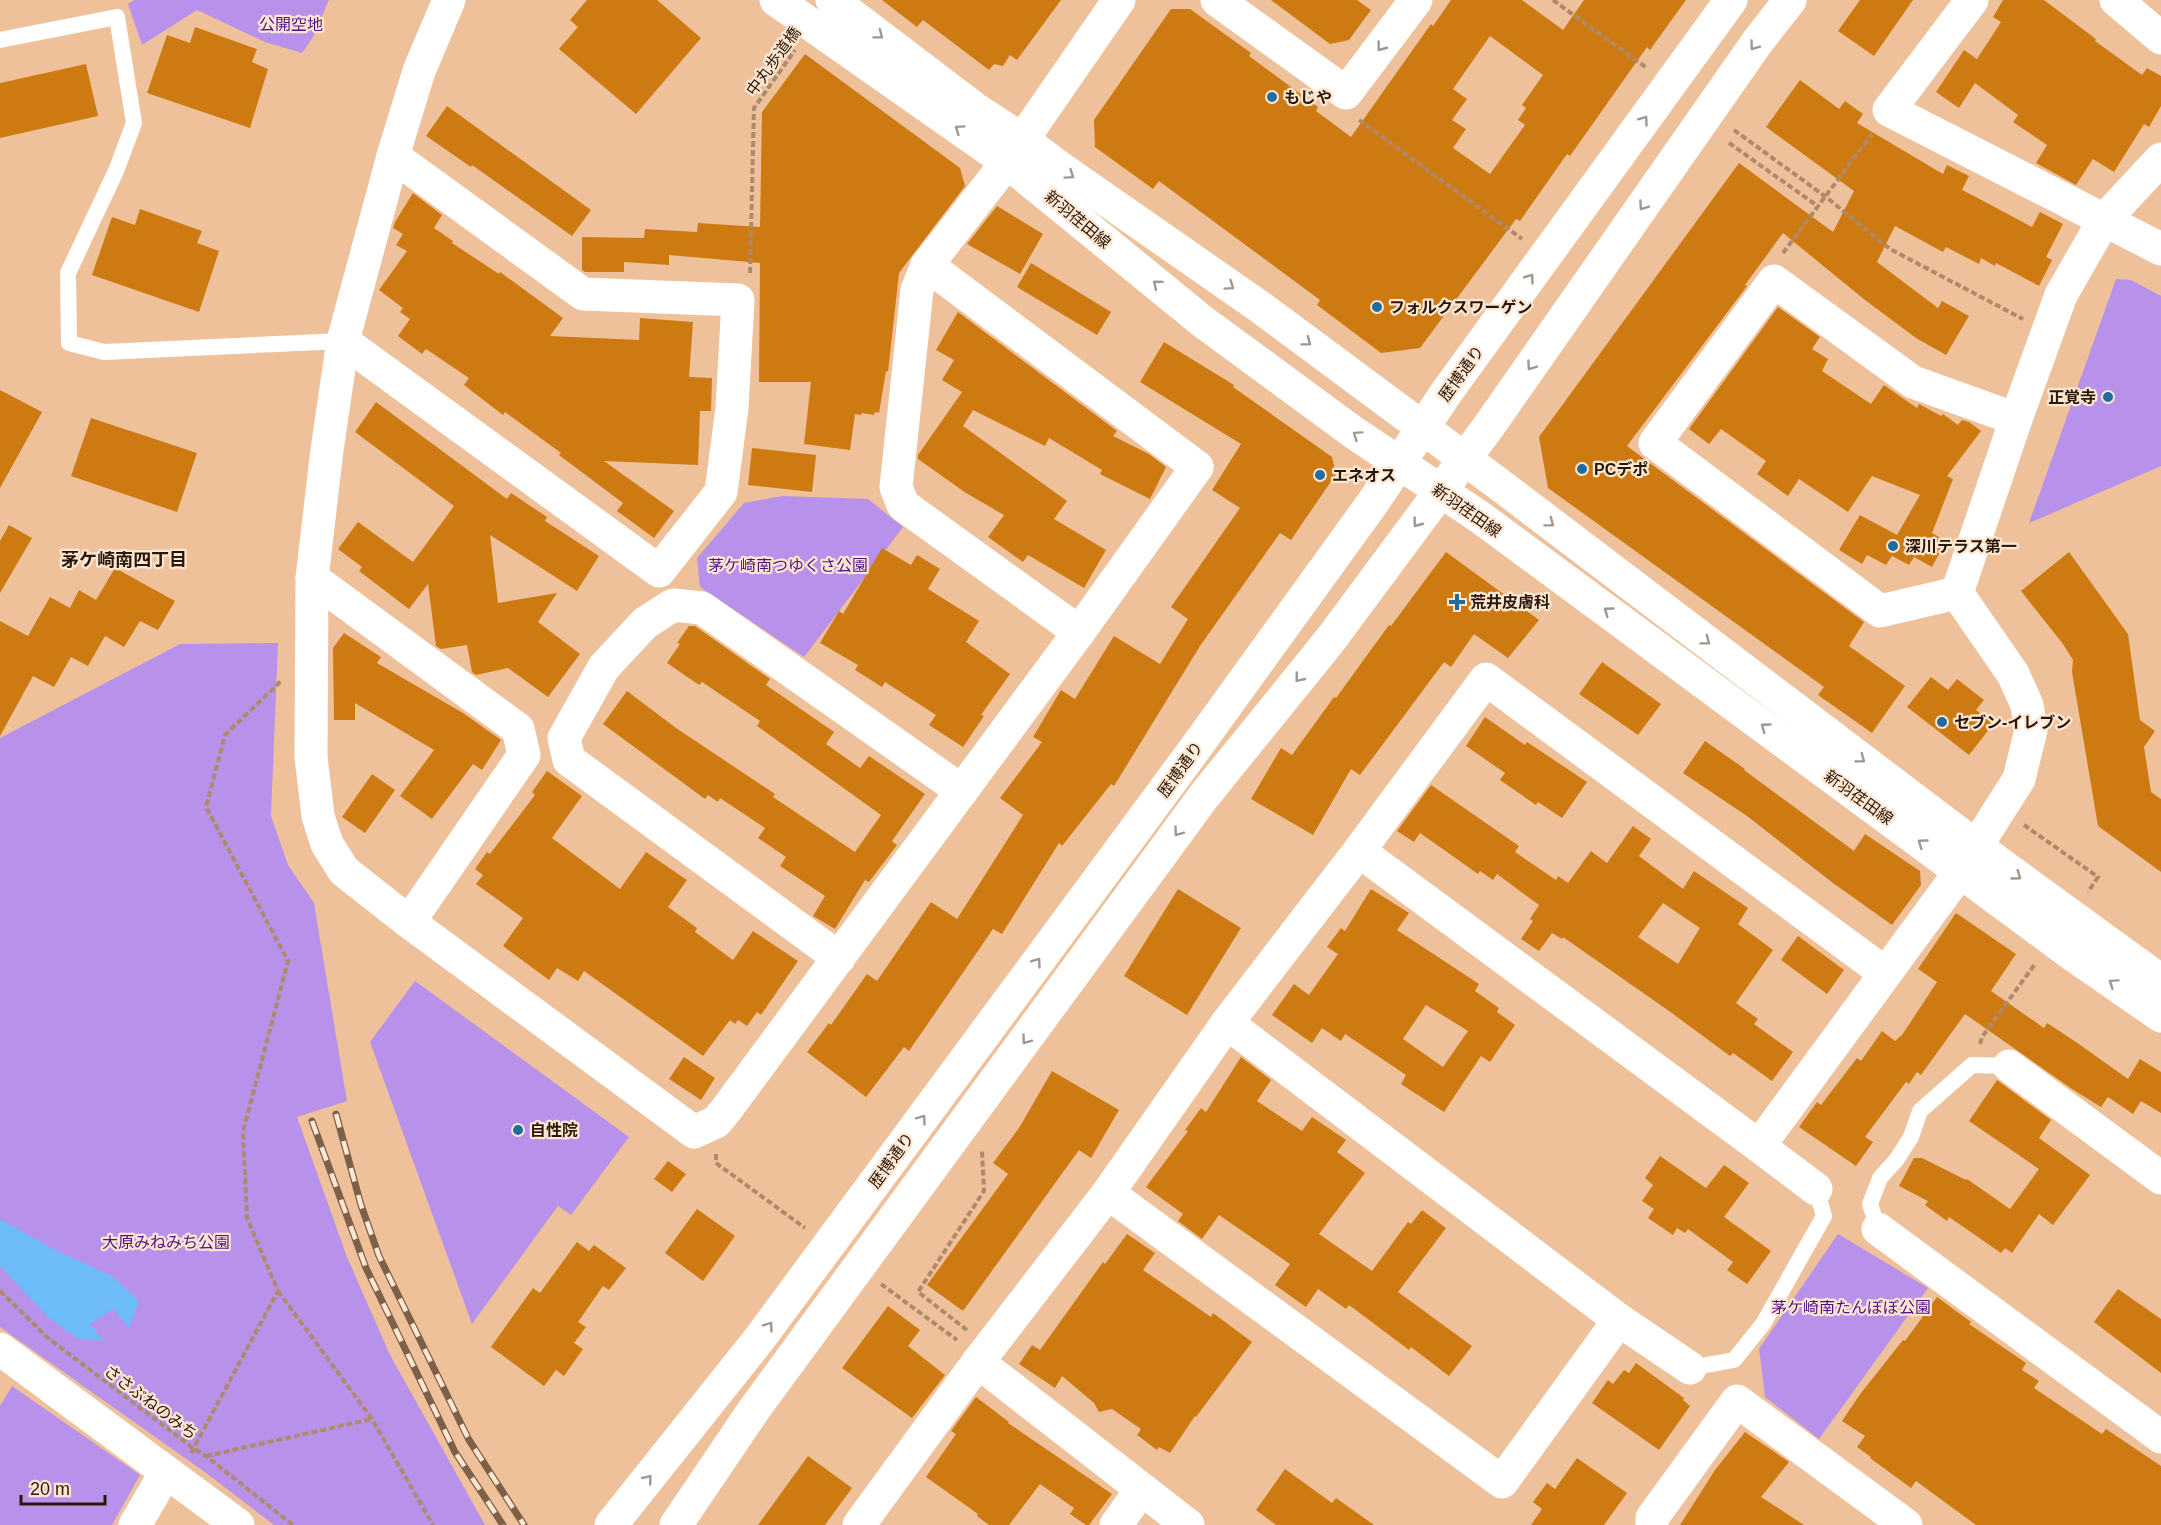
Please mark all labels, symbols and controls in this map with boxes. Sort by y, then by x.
park label: 公開空地 [259,16,323,33]
street label: 中丸歩道橋 [743,24,804,99]
one-way arrow [872,28,883,39]
one-way arrow [1378,40,1389,51]
one-way arrow [1750,40,1761,51]
place label: もじや [1284,89,1332,106]
marker: もじや [1265,90,1279,104]
one-way arrow [1637,116,1648,127]
one-way arrow [955,125,966,136]
one-way arrow [1064,168,1075,179]
street label: 新羽荏田線 [1042,187,1114,252]
one-way arrow [1639,199,1650,210]
one-way arrow [1523,274,1534,285]
one-way arrow [1223,279,1234,290]
one-way arrow [1153,280,1164,291]
place label: フォルクスワーゲン [1389,299,1533,316]
marker: フォルクスワーゲン [1370,300,1384,314]
one-way arrow [1300,335,1311,346]
street label: 歴博通り [1436,342,1487,404]
one-way arrow [1527,359,1538,370]
place label: 正覚寺 [2048,389,2096,406]
marker: 正覚寺 [2101,390,2115,404]
one-way arrow [1353,431,1364,442]
place label: PCデポ [1594,461,1648,478]
marker: PCデポ [1575,462,1589,476]
place label: エネオス [1332,467,1396,484]
marker: エネオス [1313,468,1327,482]
street label: 新羽荏田線 [1429,480,1504,540]
one-way arrow [1544,516,1555,527]
one-way arrow [1413,517,1424,528]
place label: 深川テラス第一 [1905,538,2017,555]
marker: 深川テラス第一 [1886,539,1900,553]
district label: 茅ケ崎南四丁目 [61,550,187,570]
park label: 茅ケ崎南つゆくさ公園 [708,557,868,574]
marker: 荒井皮膚科 [1448,593,1466,611]
place label: 荒井皮膚科 [1470,593,1550,611]
one-way arrow [1603,608,1614,619]
one-way arrow [1699,634,1710,645]
one-way arrow [1295,672,1306,683]
place label: セブン-イレブン [1954,714,2071,731]
marker: セブン-イレブン [1935,715,1949,729]
one-way arrow [1760,723,1771,734]
street label: 歴博通り [1155,738,1206,800]
one-way arrow [1854,752,1865,763]
street label: 新羽荏田線 [1821,767,1896,828]
one-way arrow [1175,825,1186,836]
one-way arrow [1917,839,1928,850]
one-way arrow [2010,869,2021,880]
one-way arrow [1030,957,1041,968]
one-way arrow [2109,979,2120,990]
one-way arrow [1022,1033,1033,1044]
one-way arrow [914,1114,925,1125]
place label: 自性院 [530,1122,578,1139]
marker: 自性院 [511,1123,525,1137]
street label: 歴博通り [866,1129,917,1191]
park label: 大原みねみち公園 [102,1234,230,1251]
park label: 茅ケ崎南たんぽぽ公園 [1771,1299,1931,1316]
one-way arrow [761,1322,772,1333]
street label: ささぶねのみち [101,1362,201,1443]
scale bar [21,1468,105,1506]
one-way arrow [640,1475,651,1486]
text: 20 m [30,1479,70,1499]

